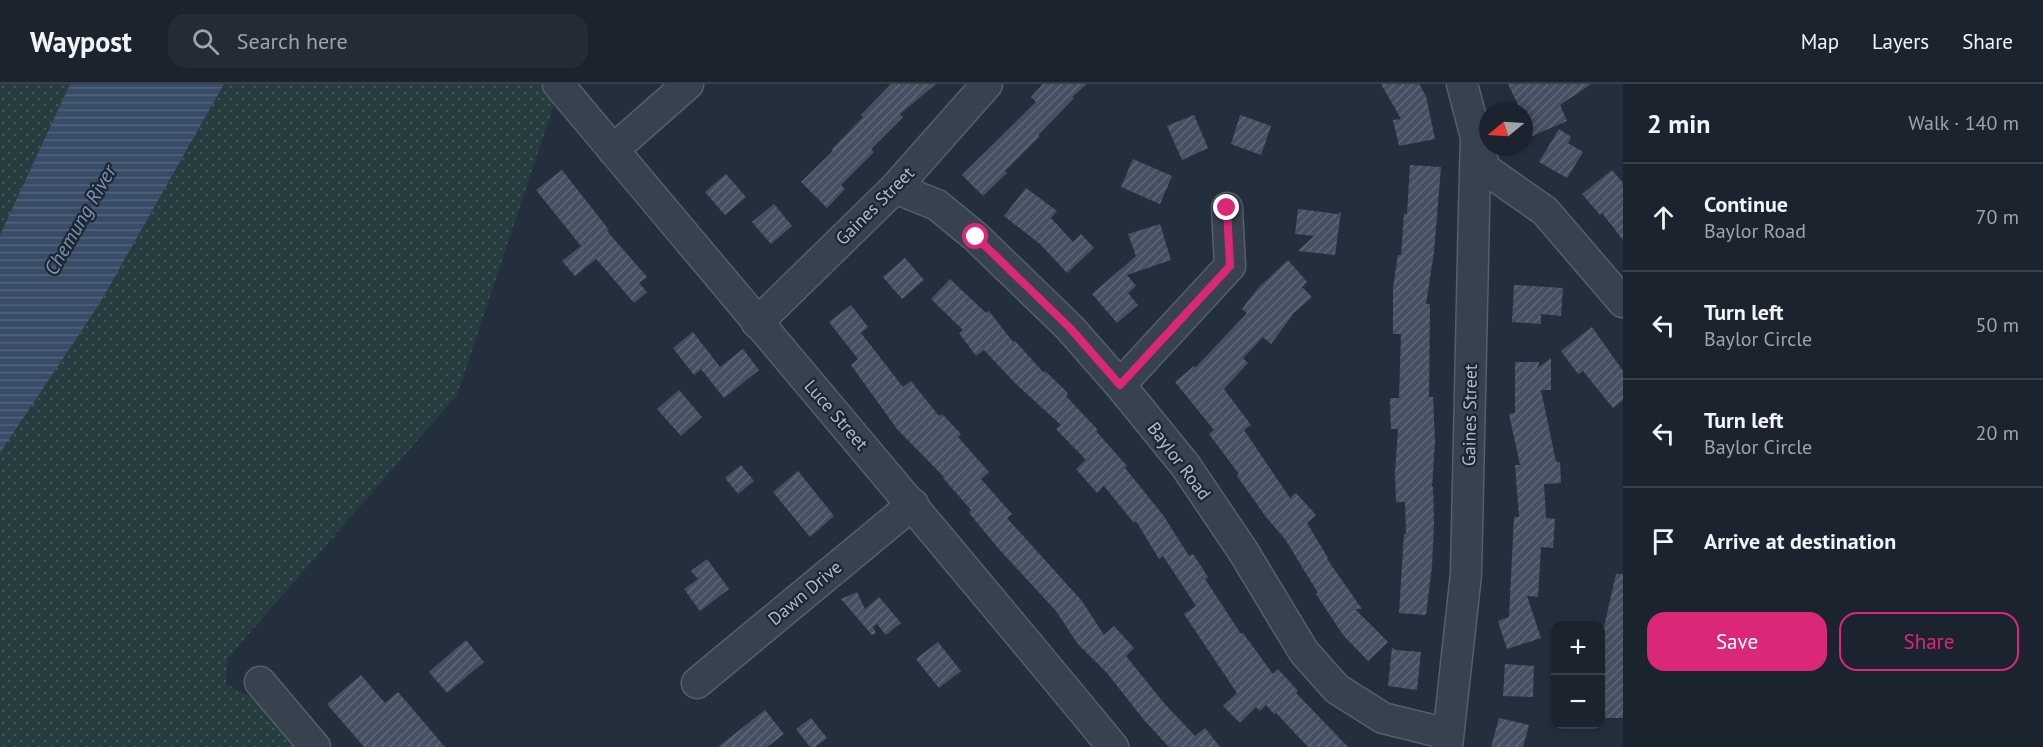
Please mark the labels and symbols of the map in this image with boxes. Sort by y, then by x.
north arrow [1479,102,1533,156]
water label: Chemung River [38,159,123,280]
street label: Gaines Street [830,161,919,250]
route end [1213,194,1239,220]
route start [962,223,988,249]
street label: Gaines Street [1457,364,1482,466]
street label: Luce Street [799,375,873,455]
street label: Baylor Road [1143,417,1216,504]
street label: Dawn Drive [763,555,846,630]

